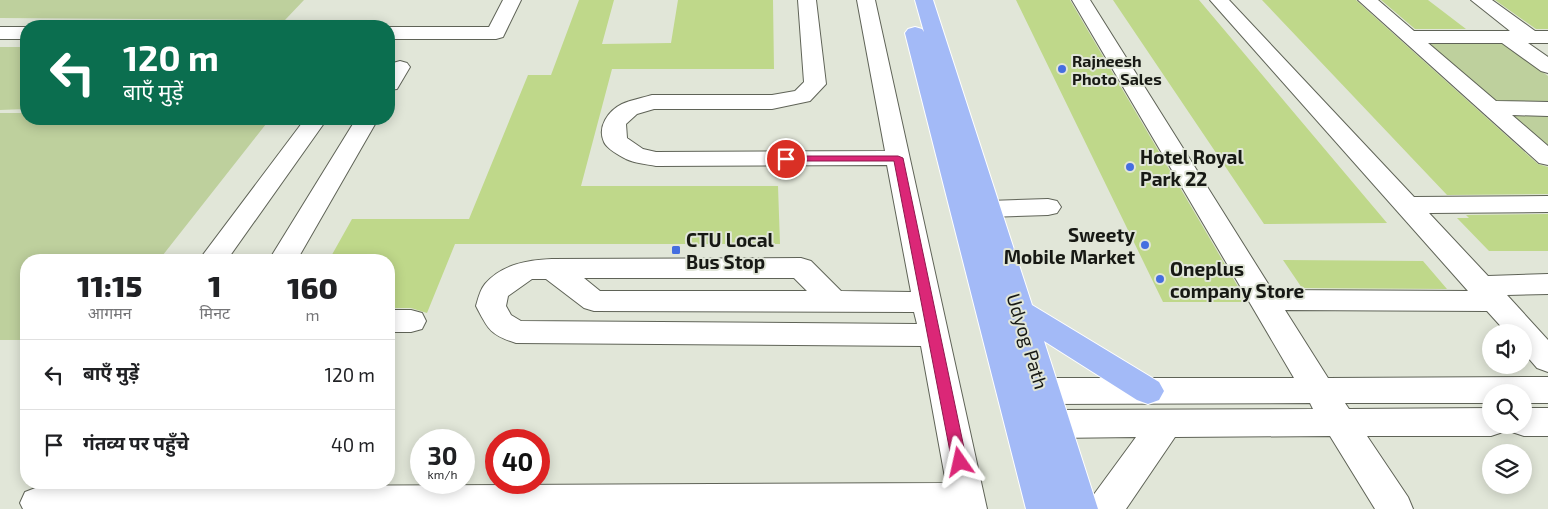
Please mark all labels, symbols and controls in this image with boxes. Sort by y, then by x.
text: 120 m [123,36,219,78]
icon: left [40,40,105,105]
place label: Rajneesh Photo Sales [1072,51,1162,88]
marker: Rajneesh Photo Sales [1056,63,1068,75]
text: बाएँ मुड़ें [123,78,183,104]
pin [765,138,807,180]
icon: arrive [772,145,800,173]
place label: Hotel Royal Park 22 [1140,145,1244,190]
marker: Hotel Royal Park 22 [1124,161,1136,173]
place label: Sweety Mobile Market [1004,223,1135,268]
place label: CTU Local Bus Stop [686,228,775,273]
marker: Sweety Mobile Market [1139,239,1151,251]
marker: CTU Local Bus Stop [670,244,682,256]
place label: Oneplus company Store [1170,257,1305,303]
text: 11:15 [77,267,142,303]
text: 1 [208,267,222,303]
text: 160 [287,269,338,305]
marker: Oneplus company Store [1154,273,1166,285]
street label: Udyog Path [1003,290,1053,392]
text: आगमन [88,303,132,322]
text: मिनट [199,303,230,322]
text: m [306,305,320,324]
map controls [1482,324,1532,494]
button: sound [1482,324,1532,374]
icon: left [40,361,68,389]
text: बाएँ मुड़ें [83,361,139,384]
text: 120 m [324,363,375,386]
button: search [1482,384,1532,434]
speed limit sign: 40 [485,429,550,494]
icon: arrive [40,431,68,459]
text: गंतव्य पर पहुँचे [83,431,189,454]
text: 40 m [331,433,375,456]
position arrow [933,435,985,487]
text: 30 [428,440,457,470]
button: layers [1482,444,1532,494]
text: km/h [428,467,457,481]

